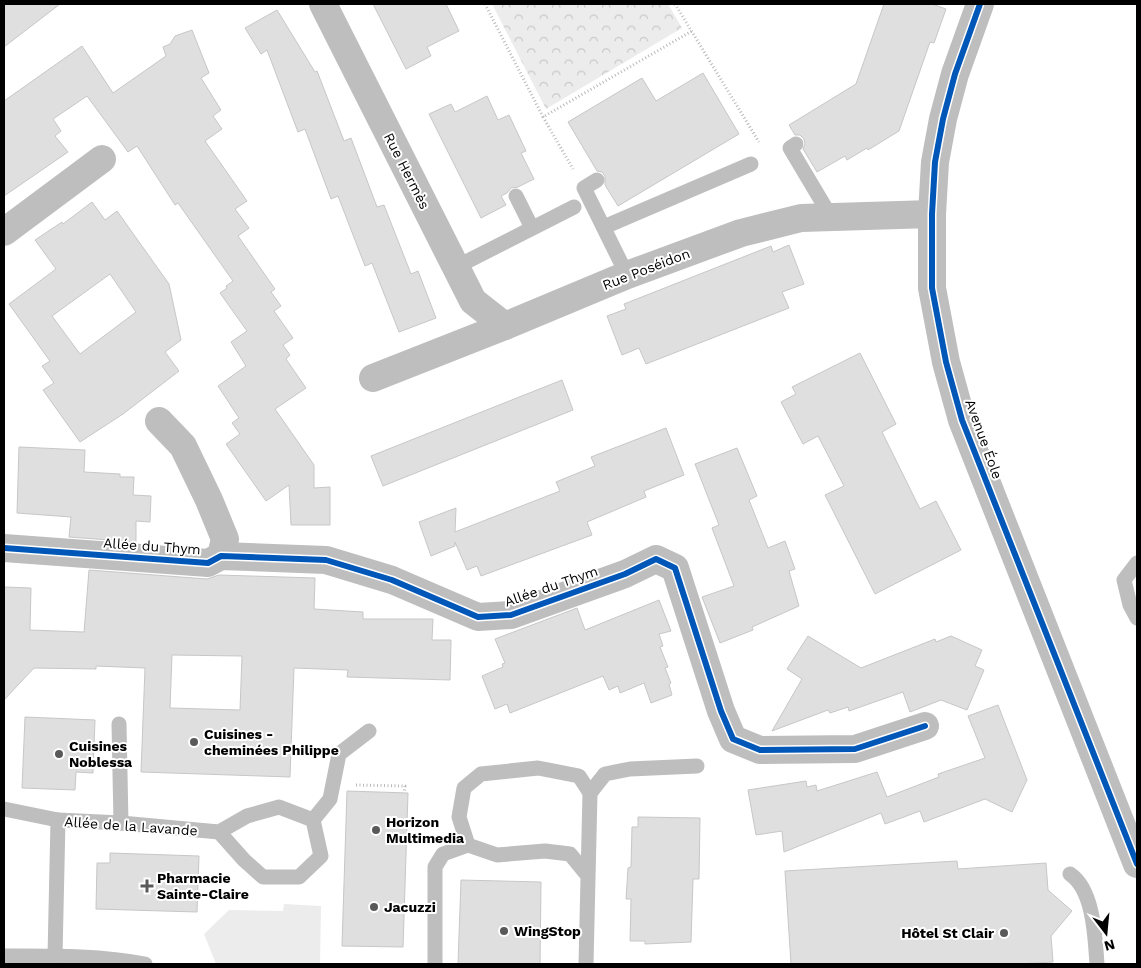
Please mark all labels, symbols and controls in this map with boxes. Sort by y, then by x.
street label: Rue Hermès [381,130,433,212]
street label: Rue Poséidon [600,245,692,293]
street label: Avenue Éole [962,397,1006,481]
street label: Allée du Thym [103,535,201,557]
street label: Allée du Thym [502,563,600,609]
place label: Cuisines - cheminées Philippe [204,726,339,758]
marker: Cuisines - cheminées Philippe [188,736,200,748]
place label: Cuisines Noblessa [69,738,133,770]
marker: Cuisines Noblessa [53,748,65,760]
street label: Allée de la Lavande [64,813,198,839]
place label: Horizon Multimedia [386,814,465,846]
marker: Horizon Multimedia [370,824,382,836]
place label: Pharmacie Sainte-Claire [157,870,249,902]
marker: Pharmacie Sainte-Claire [141,880,153,892]
place label: Jacuzzi [384,899,436,915]
marker: Jacuzzi [368,901,380,913]
north arrow [1081,908,1131,958]
place label: WingStop [514,923,581,939]
marker: WingStop [498,925,510,937]
place label: Hôtel St Clair [901,925,994,941]
marker: Hôtel St Clair [998,927,1010,939]
text: N [1102,936,1117,955]

